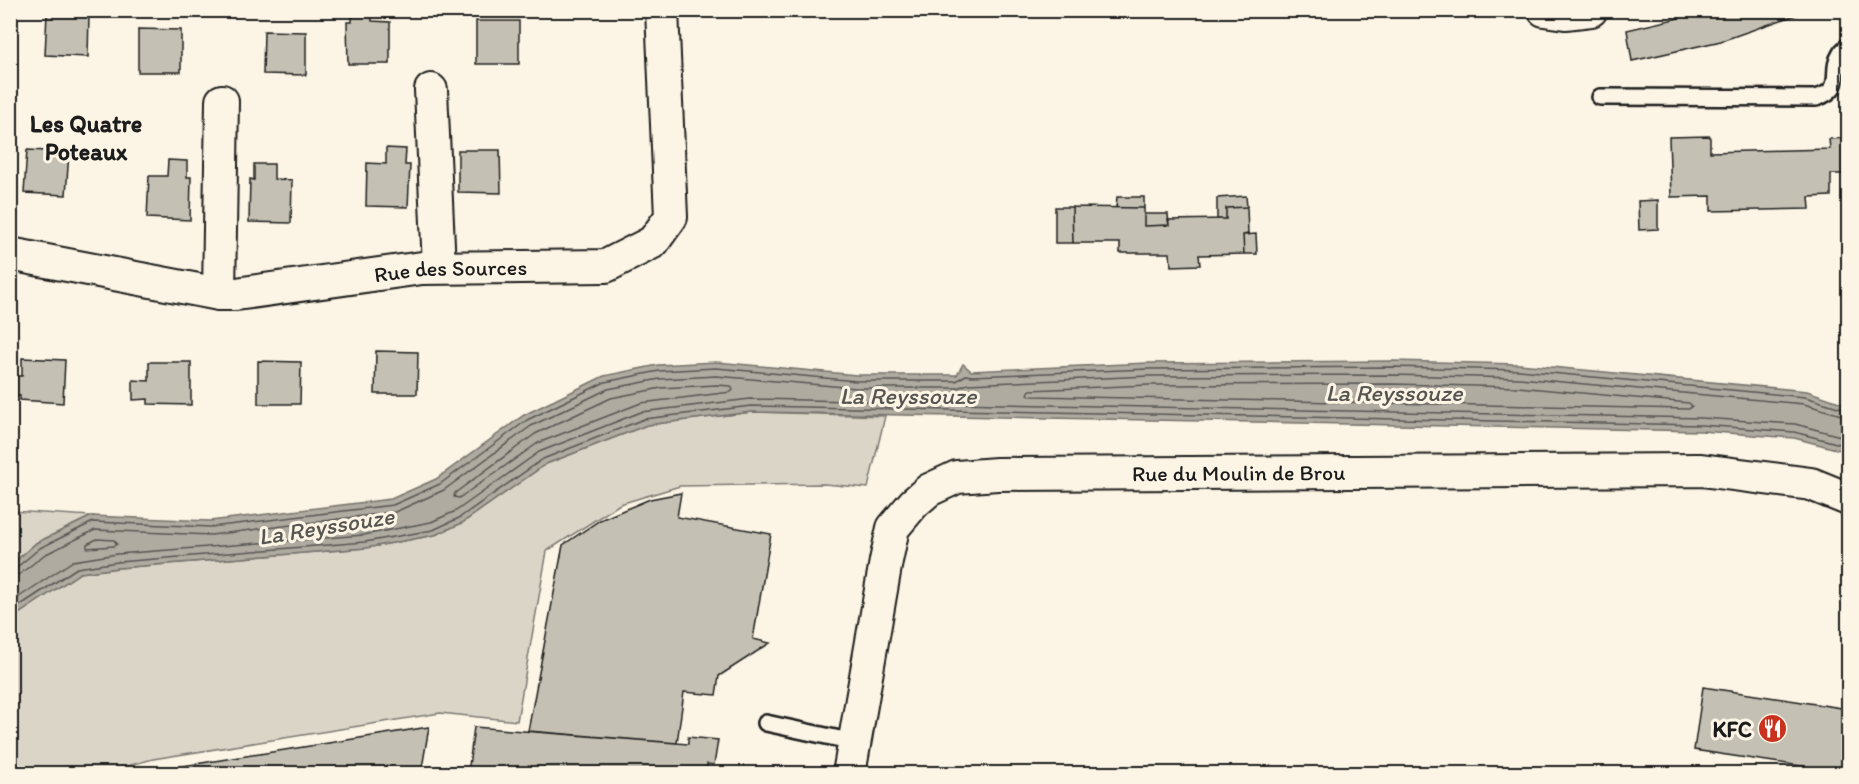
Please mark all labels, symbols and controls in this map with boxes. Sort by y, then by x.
district label: Les Quatre Poteaux [30,109,142,166]
street label: Rue des Sources [372,253,527,288]
water label: La Reyssouze [1325,378,1464,407]
water label: La Reyssouze [839,381,978,410]
street label: Rue du Moulin de Brou [1132,459,1345,487]
water label: La Reyssouze [256,501,398,551]
restaurant icon: KFC [1757,713,1789,745]
place label: KFC [1712,716,1752,743]

